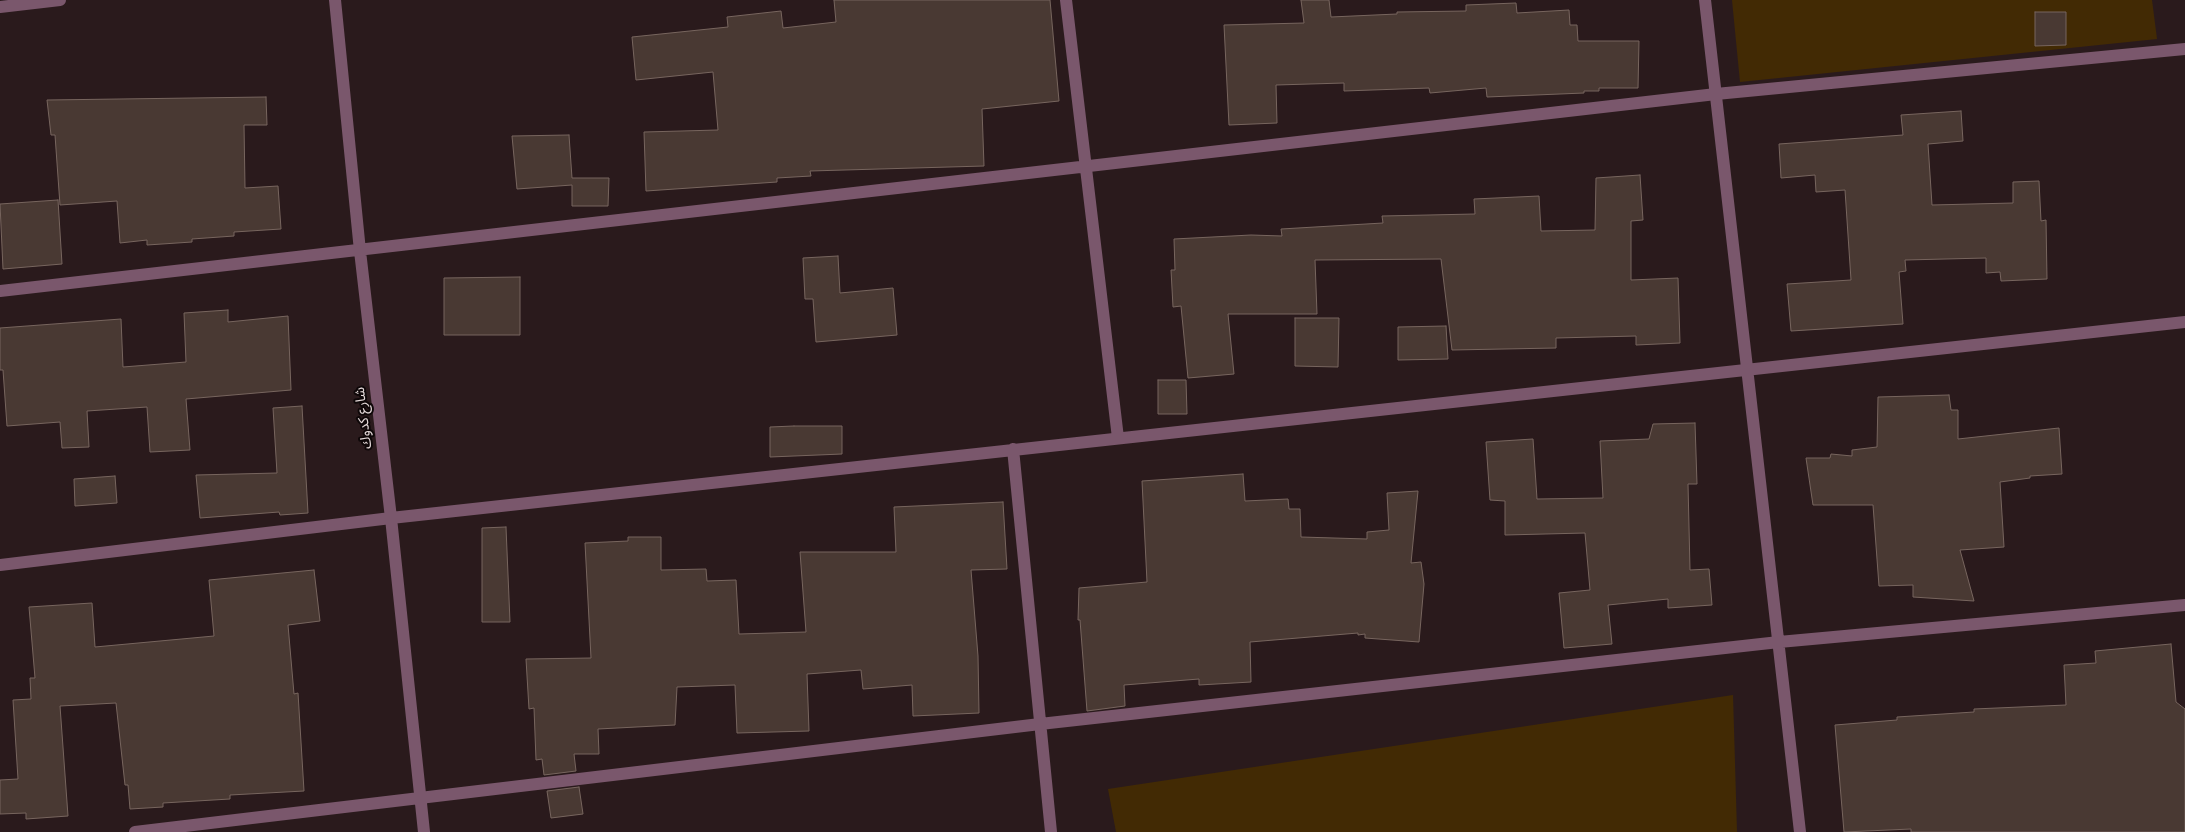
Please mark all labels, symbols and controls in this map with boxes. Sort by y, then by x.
street label: شارع كدوك [352,386,376,450]

